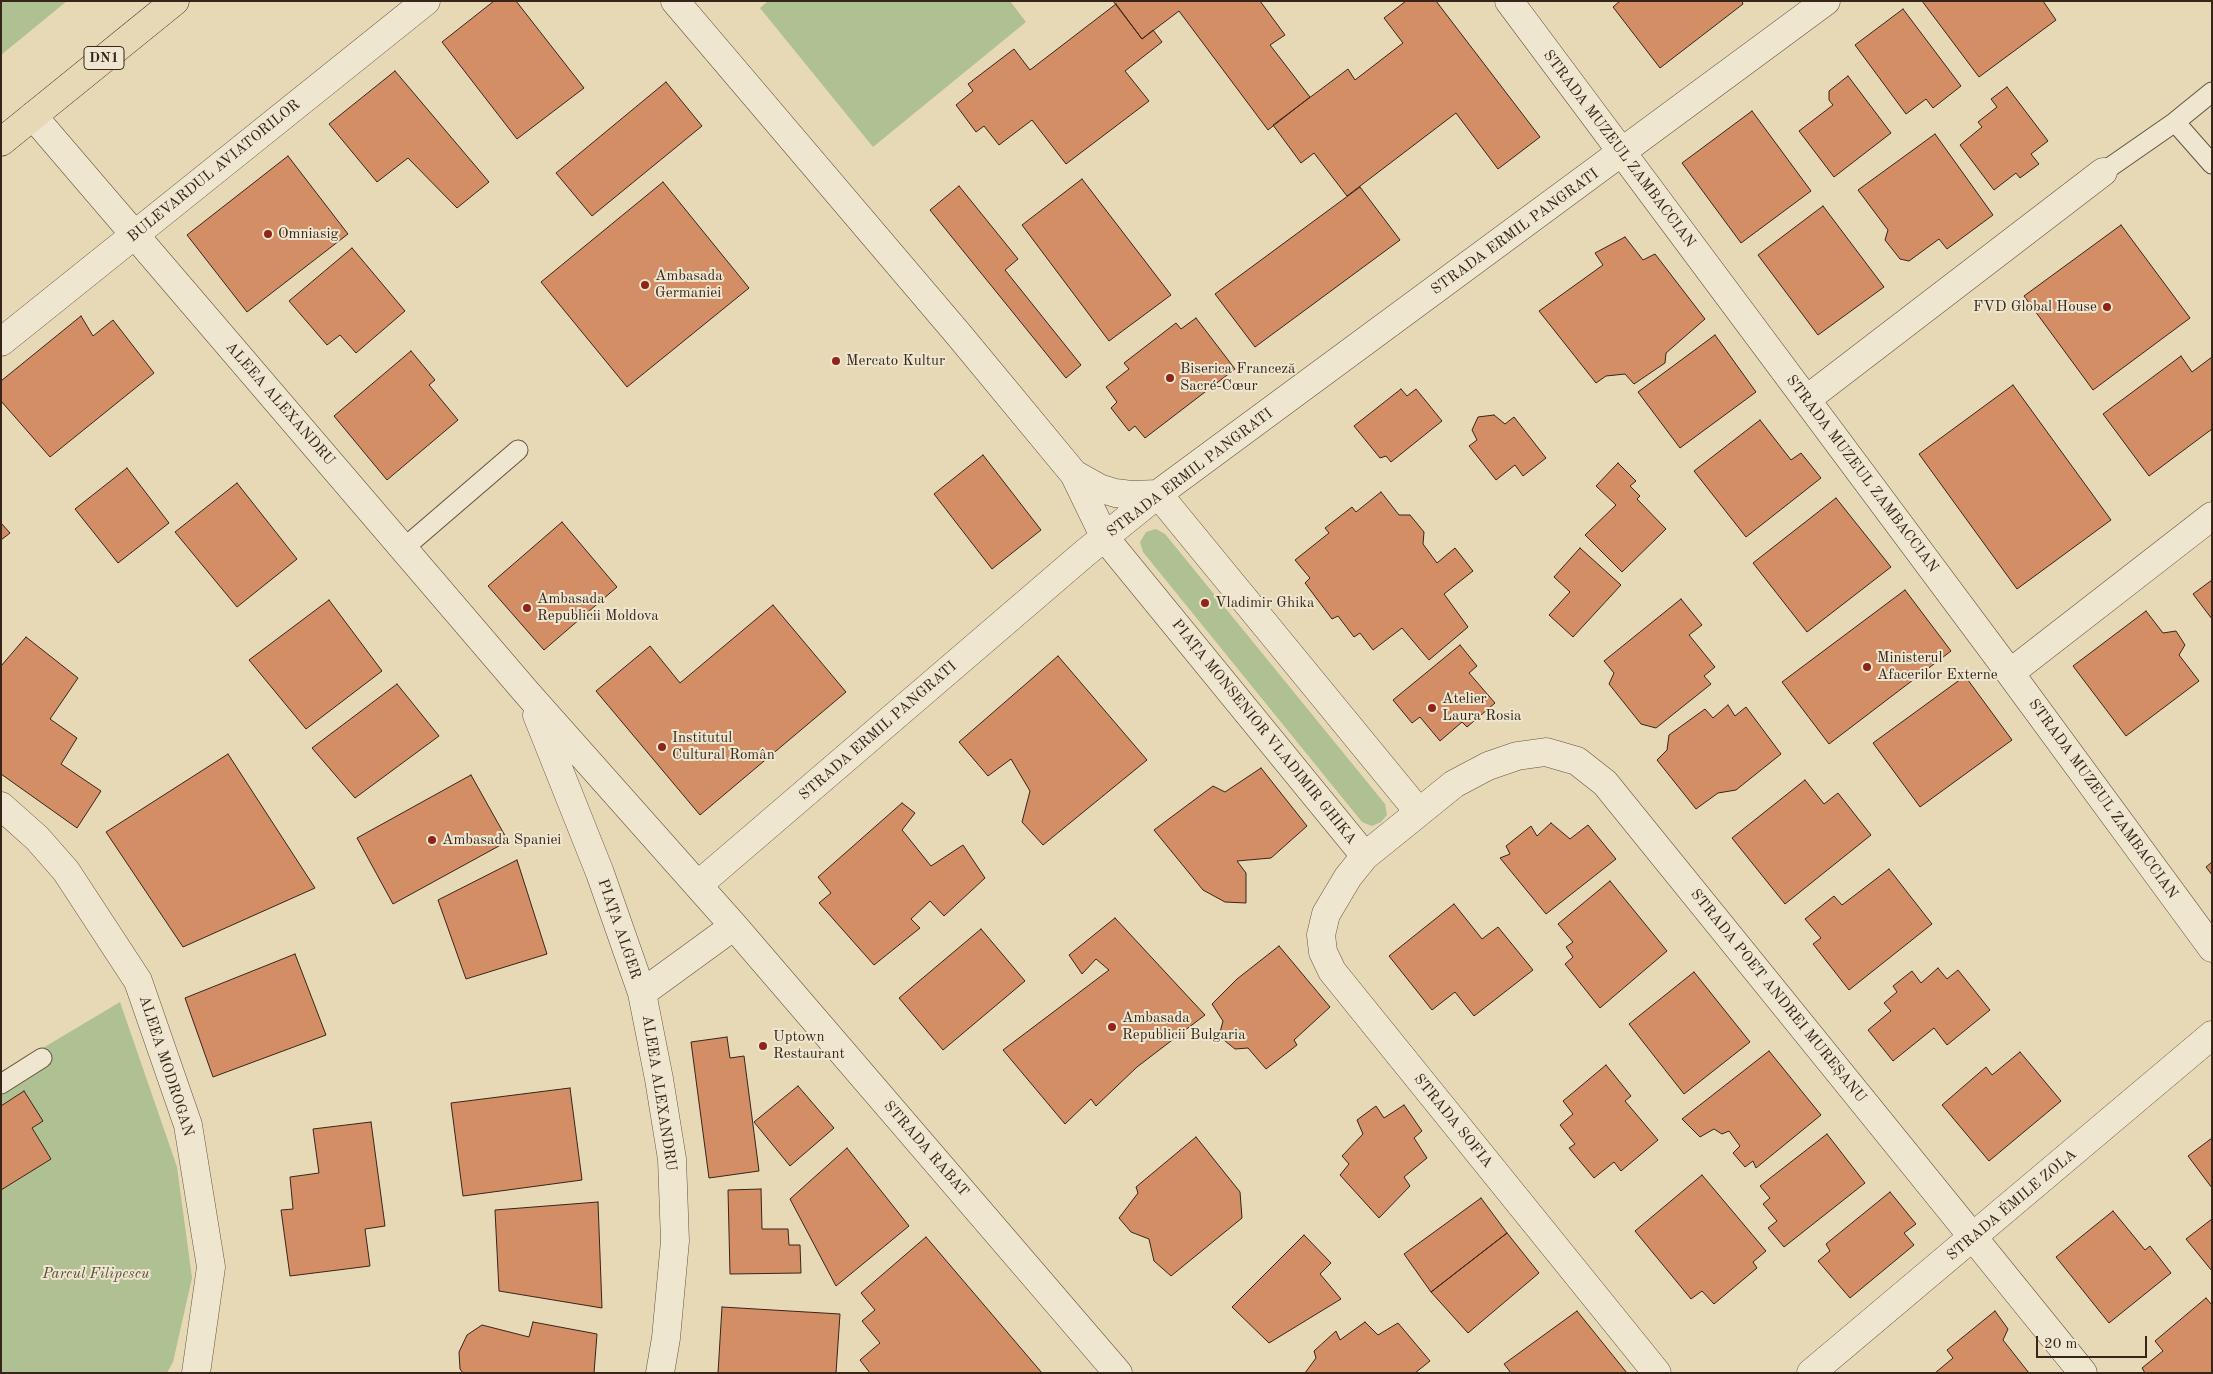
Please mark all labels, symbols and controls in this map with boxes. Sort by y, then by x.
road number: DN1 [84,46,124,70]
street label: STRADA MUZEUL ZAMBACCIAN [1539,47,1699,251]
street label: BULEVARDUL AVIATORILOR [124,96,304,246]
street label: STRADA ERMIL PANGRATI [1428,165,1602,299]
place label: Omniasig [278,225,339,243]
marker: Omniasig [262,228,274,240]
place label: Ambasada Germaniei [655,267,723,302]
marker: Ambasada Germaniei [639,279,651,291]
place label: FVD Global House [1973,298,2097,316]
marker: FVD Global House [2101,301,2113,313]
street label: ALEEA ALEXANDRU [222,339,338,469]
place label: Mercato Kultur [846,352,945,370]
marker: Mercato Kultur [830,355,842,367]
place label: Biserica Franceză Sacré-Cœur [1180,360,1295,395]
marker: Biserica Franceză Sacré-Cœur [1164,372,1176,384]
street label: STRADA MUZEUL ZAMBACCIAN [1782,372,1942,576]
street label: STRADA ERMIL PANGRATI [1104,405,1276,541]
place label: Ambasada Republicii Moldova [537,590,659,625]
place label: Vladimir Ghika [1215,594,1314,612]
marker: Vladimir Ghika [1199,597,1211,609]
marker: Ambasada Republicii Moldova [521,602,533,614]
street label: PIAȚA MONSENIOR VLADIMIR GHIKA [1168,616,1360,848]
place label: Ministerul Afacerilor Externe [1877,649,1998,684]
street label: STRADA ERMIL PANGRATI [796,658,960,804]
marker: Ministerul Afacerilor Externe [1861,661,1873,673]
place label: Atelier Laura Rosia [1442,690,1521,725]
street label: STRADA MUZEUL ZAMBACCIAN [2025,696,2181,902]
marker: Atelier Laura Rosia [1426,702,1438,714]
place label: Institutul Cultural Român [672,729,775,764]
marker: Institutul Cultural Român [656,741,668,753]
place label: Ambasada Spaniei [442,831,561,849]
marker: Ambasada Spaniei [426,834,438,846]
street label: PIAȚA ALGER [593,877,645,981]
street label: STRADA POET ANDREI MUREȘANU [1686,886,1870,1106]
street label: ALEEA MODROGAN [135,993,197,1139]
place label: Ambasada Republicii Bulgaria [1122,1009,1246,1044]
street label: ALEEA ALEXANDRU [638,1014,680,1172]
marker: Ambasada Republicii Bulgaria [1106,1021,1118,1033]
place label: Uptown Restaurant [773,1028,845,1063]
marker: Uptown Restaurant [757,1040,769,1052]
street label: STRADA SOFIA [1410,1070,1496,1172]
street label: STRADA RABAT [879,1097,973,1201]
street label: STRADA ÉMILE ZOLA [1943,1145,2081,1265]
park label: Parcul Filipescu [42,1265,150,1283]
scale bar [2038,1326,2149,1358]
text: 20 m [2044,1337,2078,1352]

